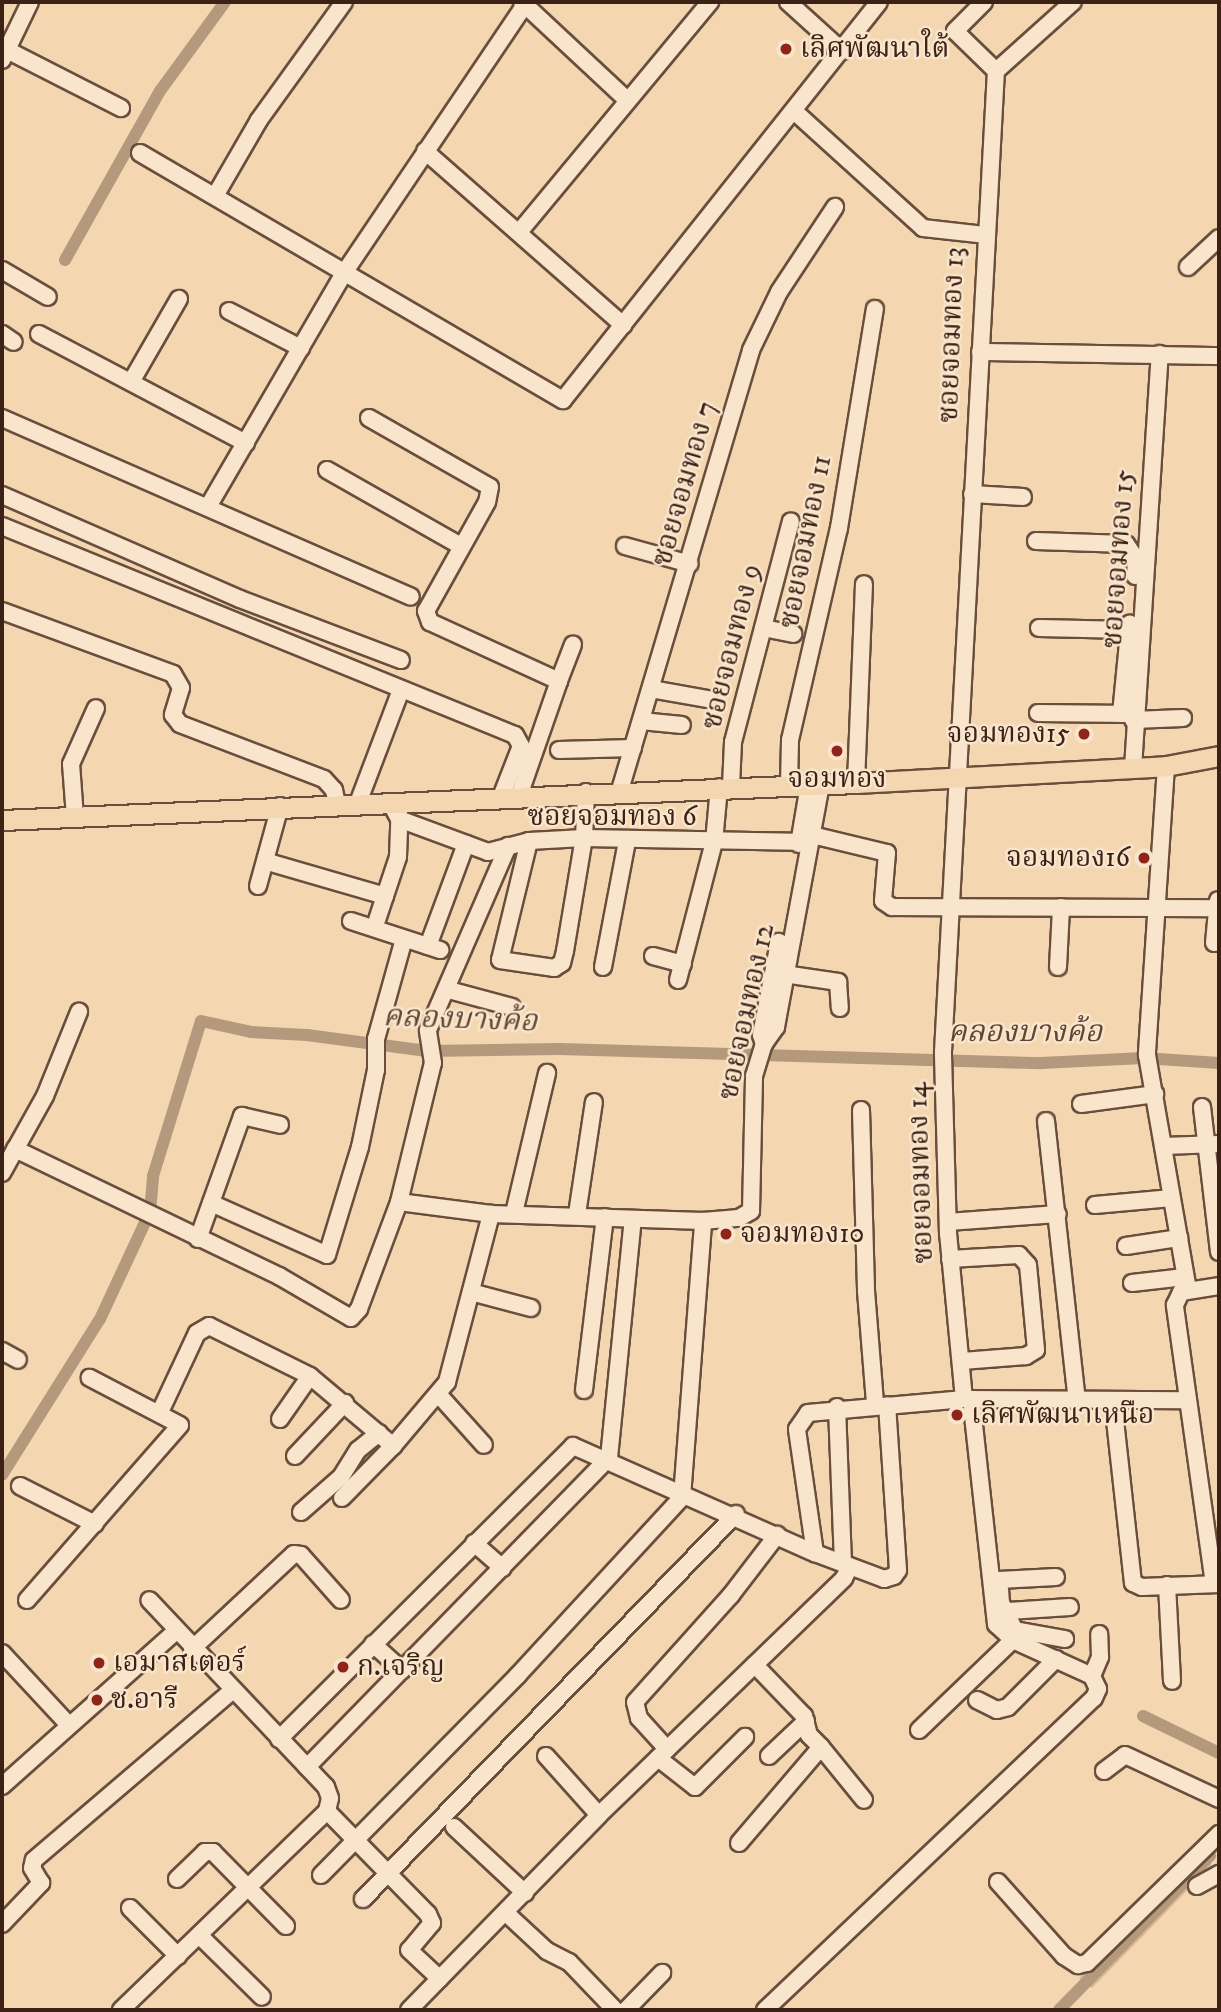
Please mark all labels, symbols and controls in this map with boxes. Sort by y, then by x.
place label: เลิศพัฒนาใต้ [800,32,949,66]
marker: เลิศพัฒนาใต้ [778,41,794,57]
street label: ซอยจอมทอง 13 [932,247,972,423]
street label: ซอยจอมทอง 7 [645,398,725,570]
street label: ซอยจอมทอง 11 [773,453,839,631]
street label: ซอยจอมทอง 15 [1096,468,1142,650]
street label: ซอยจอมทอง 9 [695,561,769,733]
place label: จอมทอง15 [947,717,1070,751]
marker: จอมทอง15 [1076,726,1092,742]
marker: จอมทอง [829,743,845,759]
place label: จอมทอง [787,762,887,796]
street label: ซอยจอมทอง 6 [527,800,697,834]
place label: จอมทอง16 [1006,841,1130,875]
marker: จอมทอง16 [1136,850,1152,866]
street label: ซอยจอมทอง 12 [712,921,782,1103]
water label: คลองบางค้อ [382,999,538,1041]
water label: คลองบางค้อ [948,1015,1102,1051]
street label: ซอยจอมทอง 14 [901,1082,941,1264]
place label: จอมทอง10 [740,1217,864,1251]
marker: จอมทอง10 [718,1226,734,1242]
place label: เลิศพัฒนาเหนือ [971,1398,1154,1432]
marker: เลิศพัฒนาเหนือ [949,1407,965,1423]
place label: เอมาสเตอร์ [113,1646,246,1680]
place label: ก.เจริญ [357,1650,445,1684]
marker: เอมาสเตอร์ [91,1655,107,1671]
marker: ก.เจริญ [335,1659,351,1675]
place label: ช.อารี [111,1683,178,1717]
marker: ช.อารี [89,1692,105,1708]

